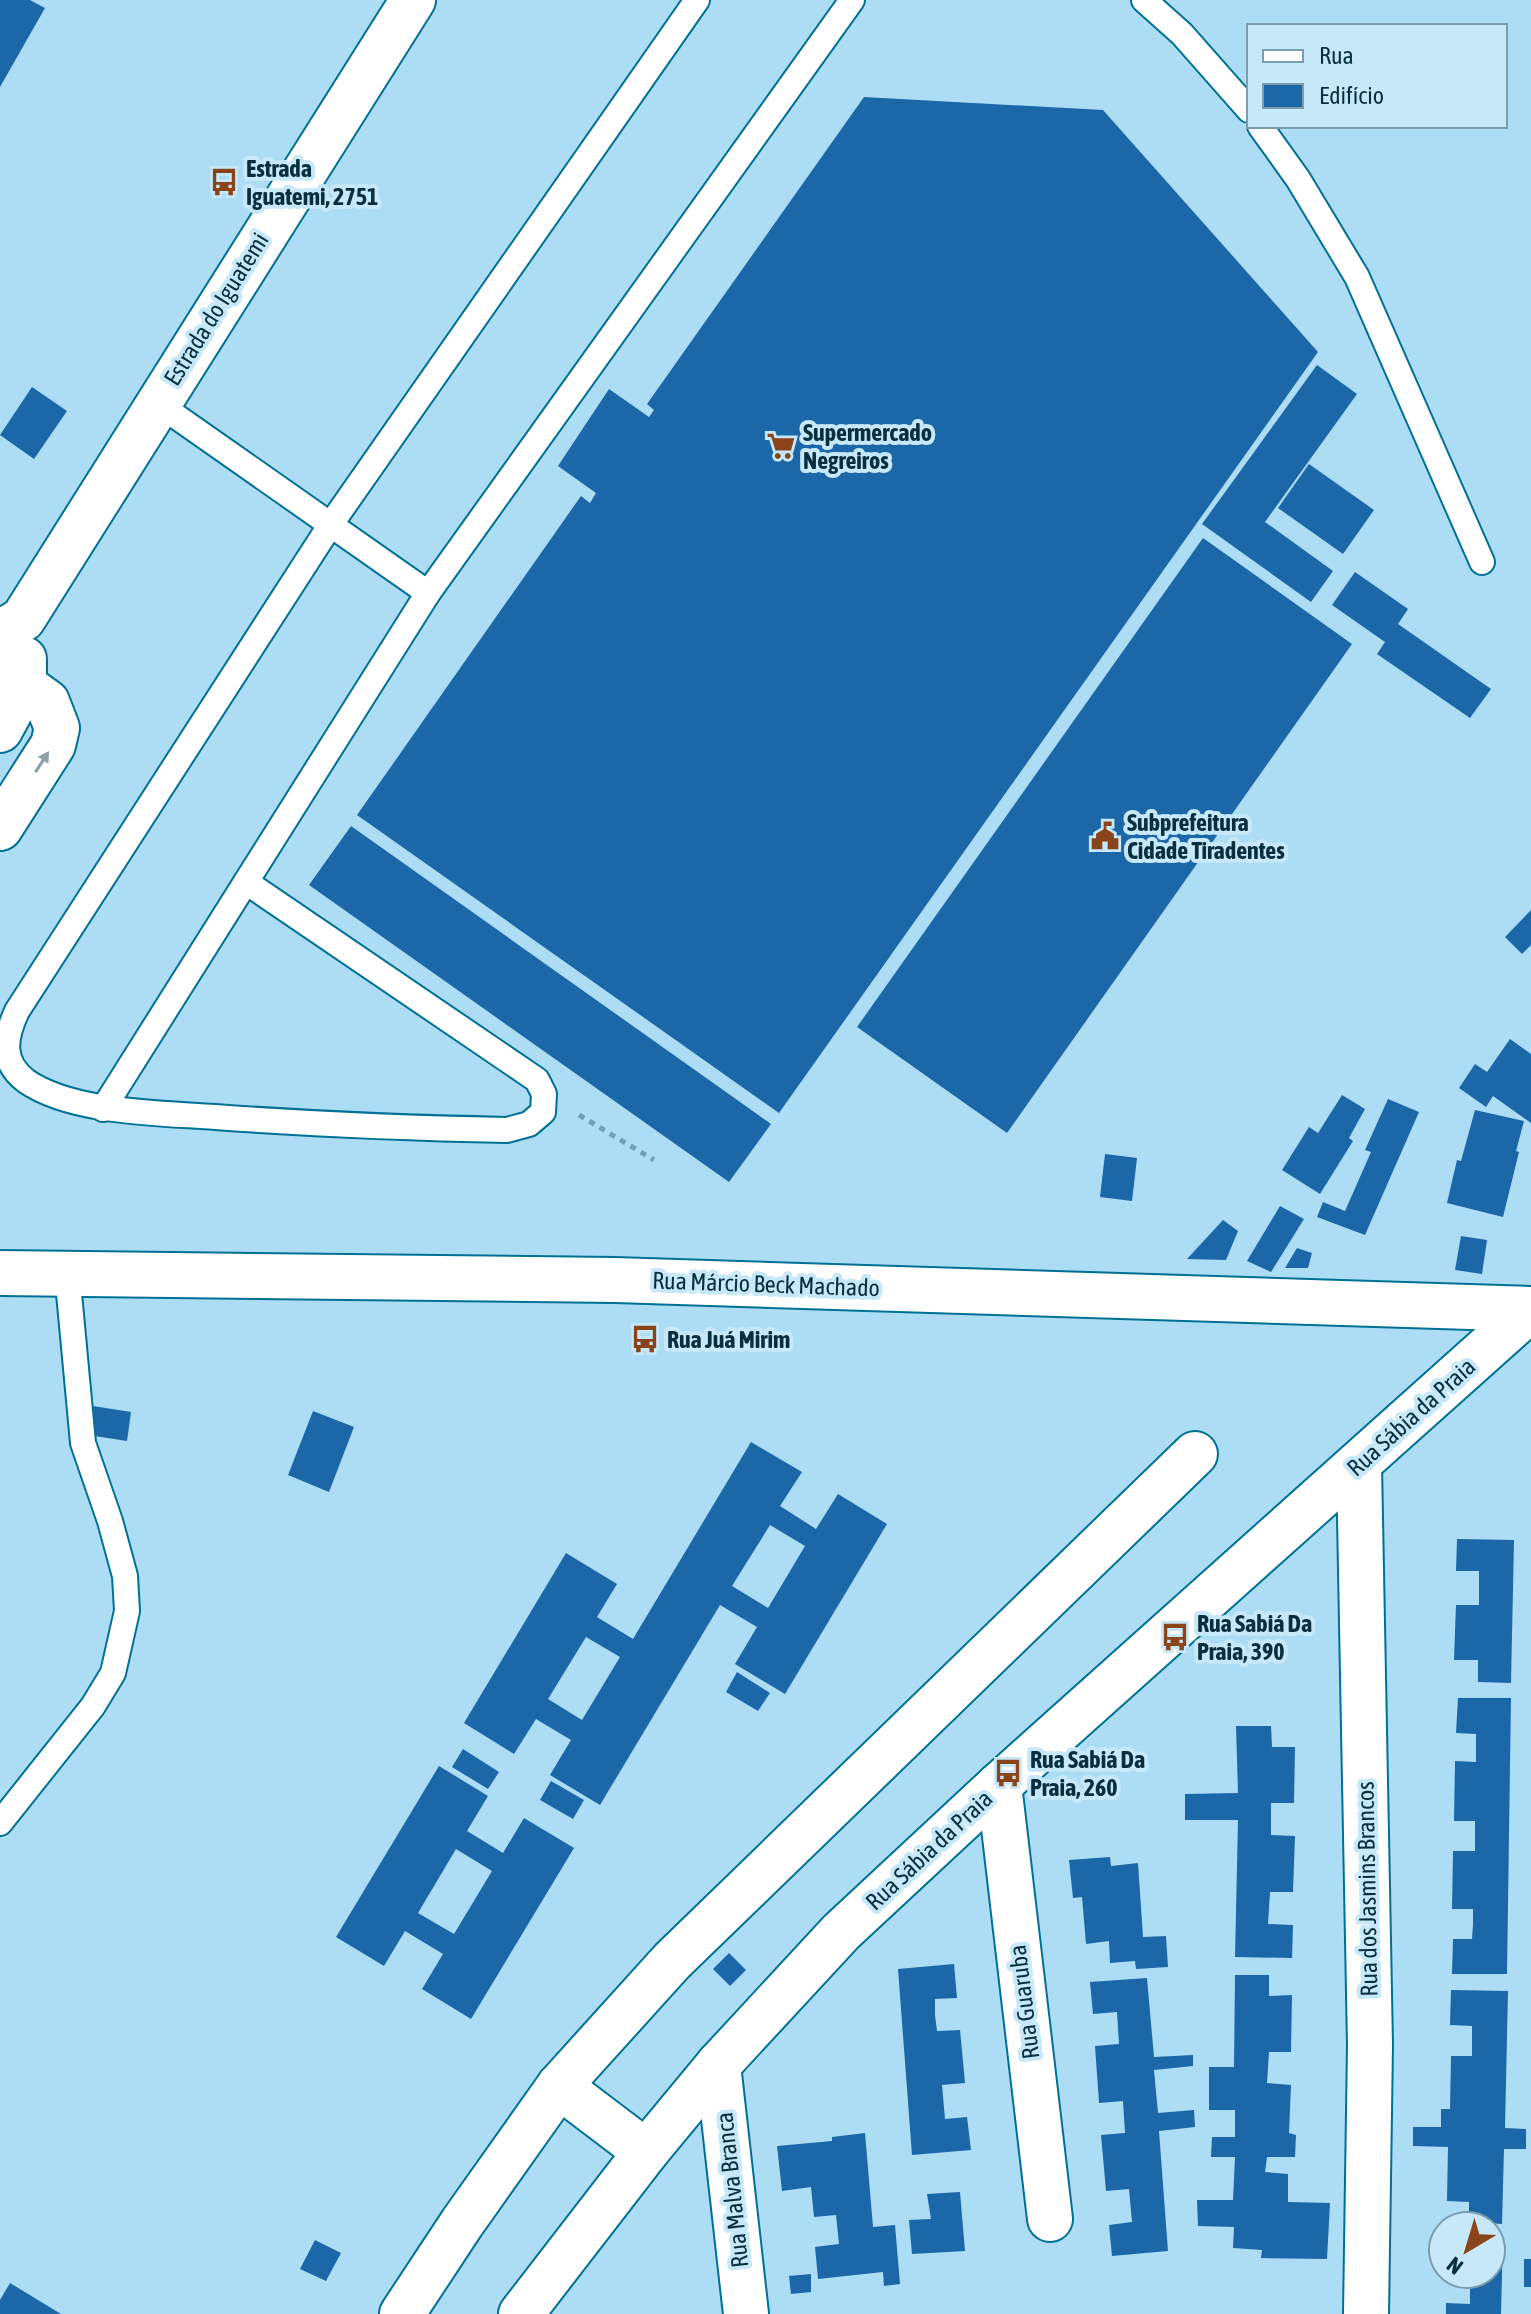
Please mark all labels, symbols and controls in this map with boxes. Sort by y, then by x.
legend [1247,24,1507,128]
text: Rua [1319,42,1354,69]
text: Edifício [1319,82,1384,109]
place label: Estrada Iguatemi, 2751 [246,155,378,210]
bus stop icon: Estrada Iguatemi, 2751 [209,167,239,197]
street label: Estrada do Iguatemi [158,228,274,390]
place label: Supermercado Negreiros [803,419,932,474]
supermarket icon: Supermercado Negreiros [766,431,796,461]
one-way arrow [34,751,48,773]
place label: Subprefeitura Cidade Tiradentes [1127,809,1285,864]
public building icon: Subprefeitura Cidade Tiradentes [1090,821,1120,851]
street label: Rua Márcio Beck Machado [652,1267,880,1301]
bus stop icon: Rua Juá Mirim [630,1324,660,1354]
place label: Rua Juá Mirim [667,1326,790,1353]
street label: Rua Sábia da Praia [1342,1353,1480,1481]
place label: Rua Sabiá Da Praia, 390 [1197,1610,1312,1665]
bus stop icon: Rua Sabiá Da Praia, 390 [1160,1622,1190,1652]
place label: Rua Sabiá Da Praia, 260 [1030,1746,1145,1801]
bus stop icon: Rua Sabiá Da Praia, 260 [993,1758,1023,1788]
street label: Rua dos Jasmins Brancos [1352,1781,1382,1997]
street label: Rua Sábia da Praia [860,1785,998,1915]
street label: Rua Guaruba [1004,1943,1044,2061]
street label: Rua Malva Branca [710,2111,754,2269]
north arrow [1427,2210,1507,2290]
text: N [1442,2252,1468,2280]

